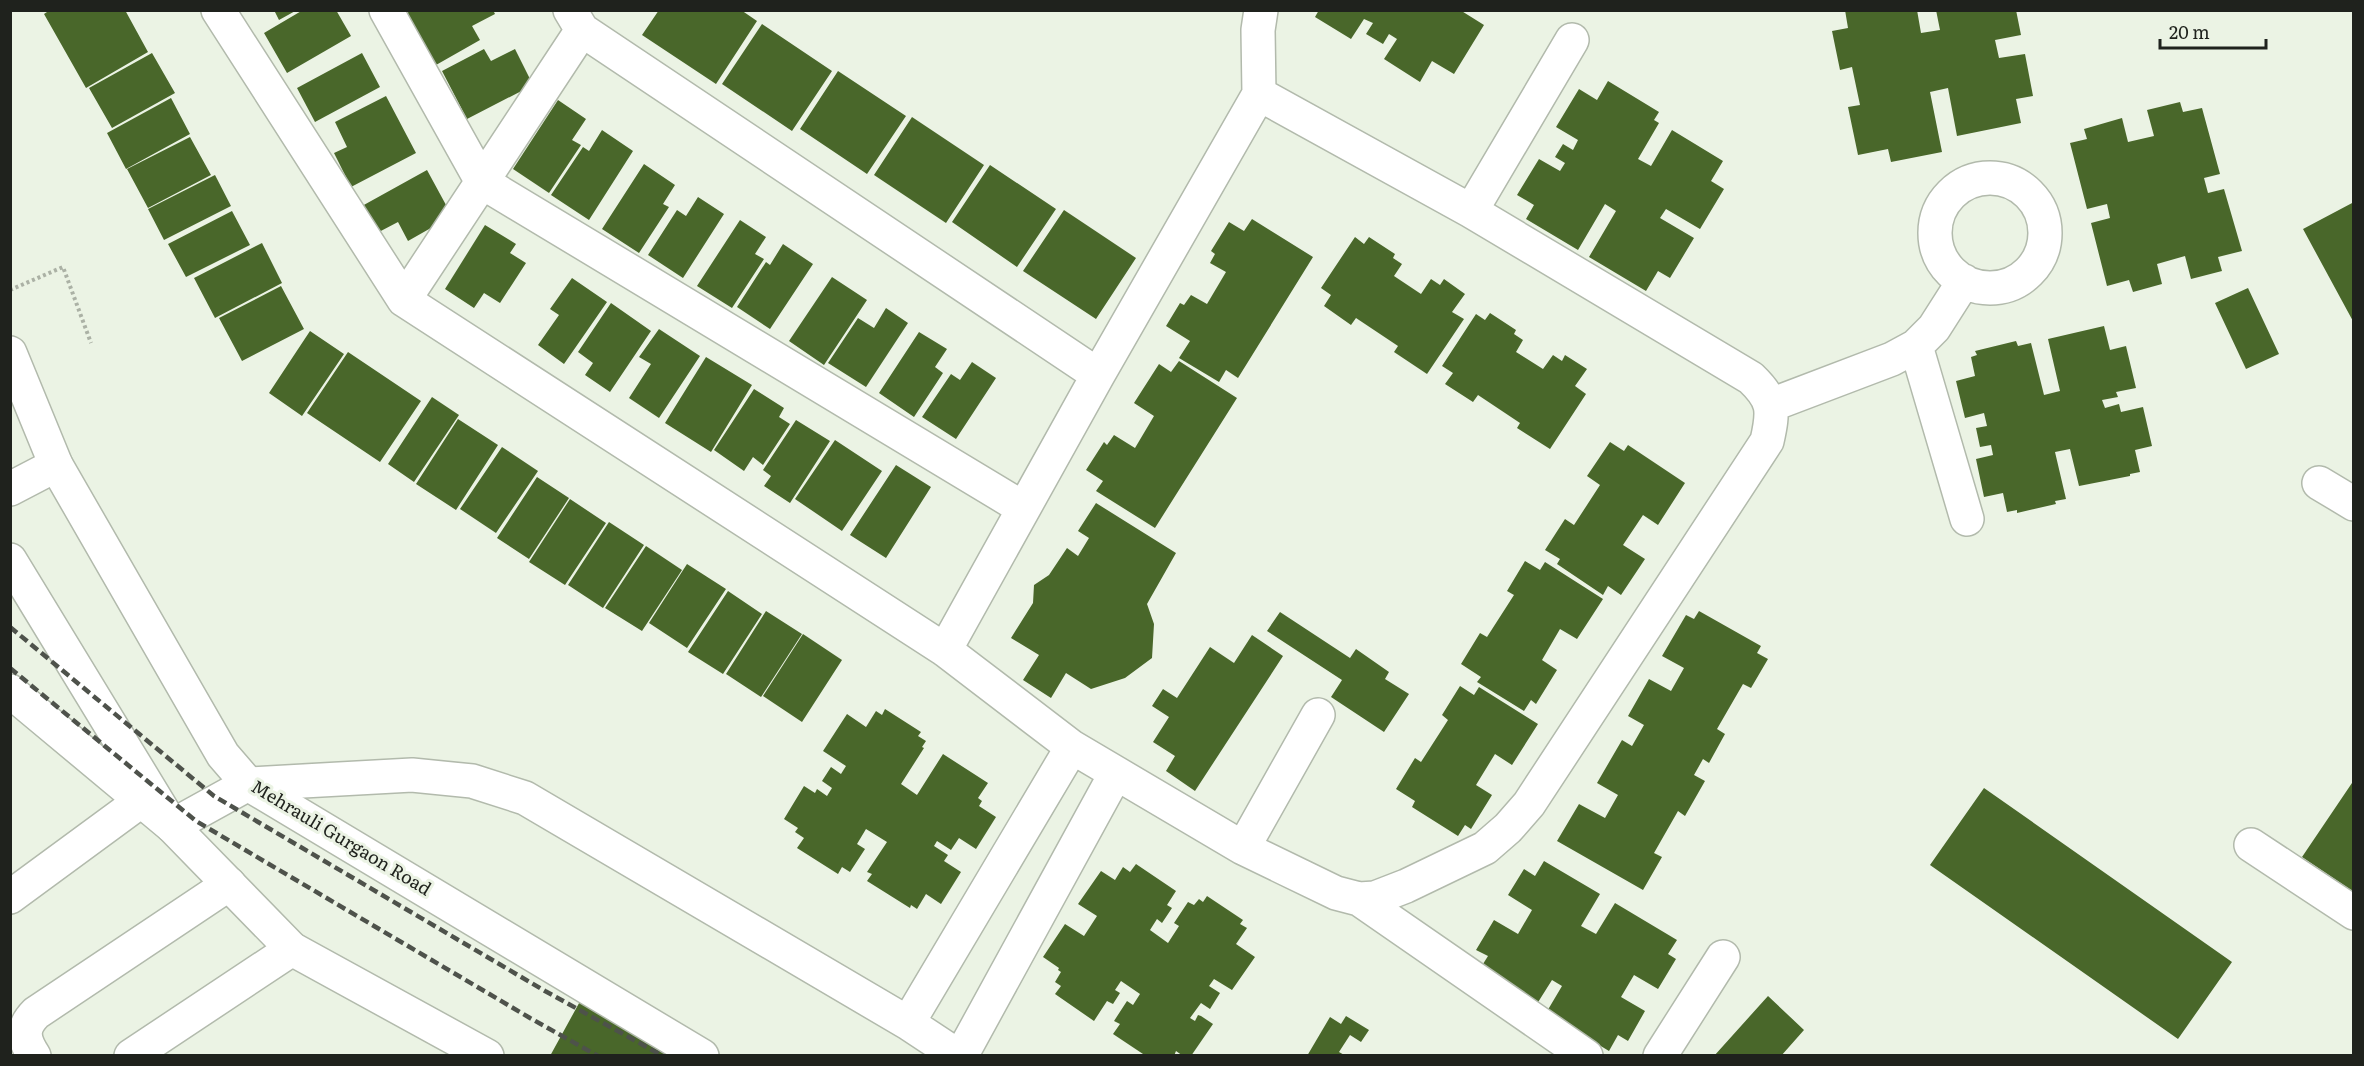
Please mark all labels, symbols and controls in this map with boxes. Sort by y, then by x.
scale bar [2160,12,2266,50]
text: 20 m [2169,18,2210,45]
street label: Mehrauli Gurgaon Road [247,772,437,901]

